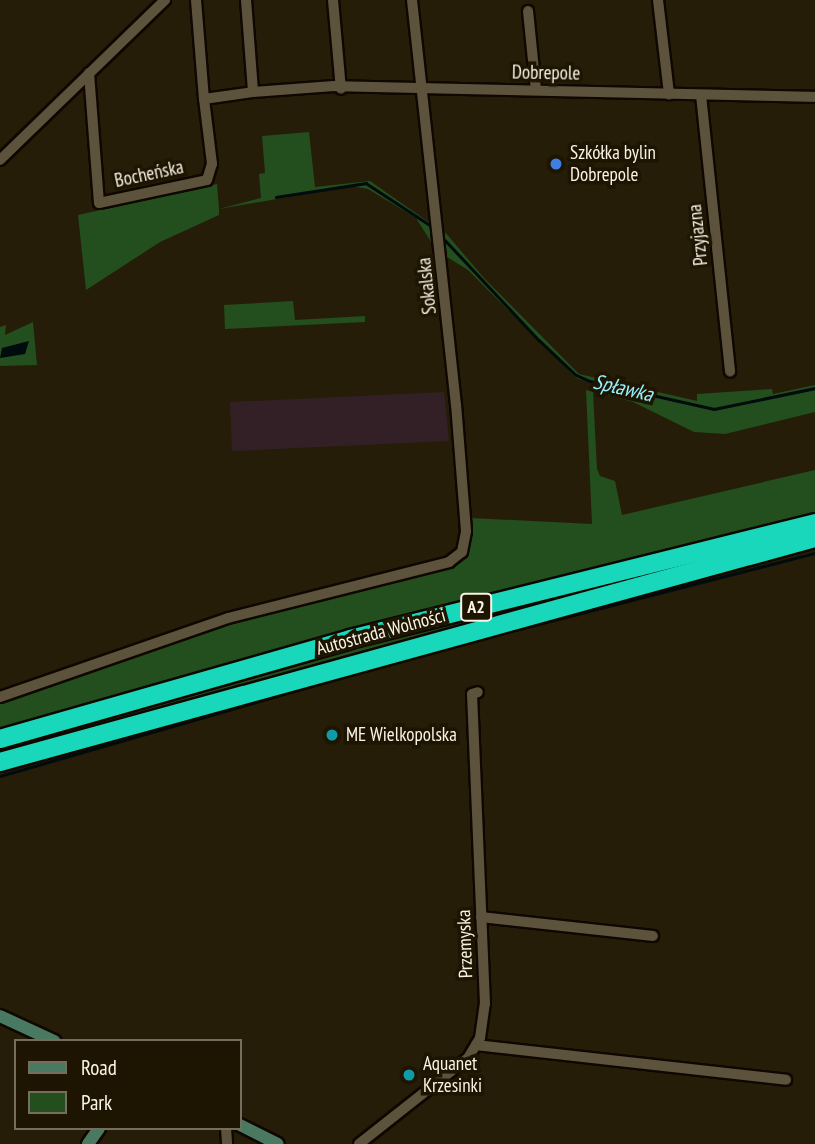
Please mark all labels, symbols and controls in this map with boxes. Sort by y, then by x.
street label: Dobrepole [512,61,580,85]
place label: Szkółka bylin Dobrepole [570,142,656,186]
street label: Bocheńska [112,156,186,192]
marker: Szkółka bylin Dobrepole [548,156,564,172]
street label: Przyjazna [683,203,713,267]
street label: Sokalska [413,256,441,316]
water label: Spławka [591,369,655,407]
road number: A2 [458,592,494,622]
street label: Autostrada Wolności [314,604,448,660]
place label: ME Wielkopolska [346,724,457,746]
marker: ME Wielkopolska [324,727,340,743]
street label: Przemyska [452,909,478,979]
legend [14,1039,242,1130]
place label: Aquanet Krzesinki [423,1053,482,1097]
text: Road [81,1054,117,1081]
marker: Aquanet Krzesinki [401,1067,417,1083]
text: Park [81,1089,112,1116]

